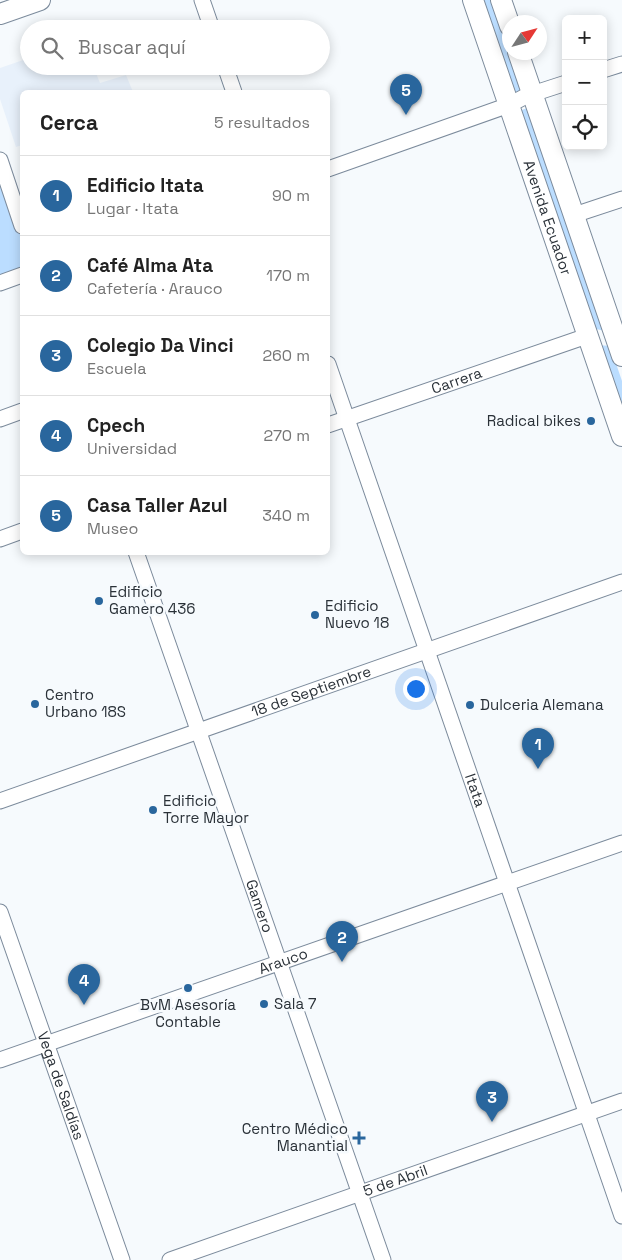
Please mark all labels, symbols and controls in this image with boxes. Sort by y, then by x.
north arrow [502,15,547,60]
map controls [562,15,607,150]
button: + [562,15,607,60]
search box [20,20,330,75]
icon: search [38,34,66,62]
text: Buscar aquí [78,35,186,60]
button: − [562,60,607,105]
pin: 5 [390,74,422,115]
button: locate [562,105,607,150]
text: Cerca [40,109,98,136]
text: 5 resultados [214,112,310,133]
street label: Avenida Ecuador [519,157,576,278]
text: Edificio Itata [87,173,204,198]
text: 1 [52,185,60,206]
text: 90 m [272,185,310,206]
text: Lugar · Itata [87,198,179,219]
text: Café Alma Ata [87,253,213,278]
text: 2 [51,265,61,286]
text: 170 m [266,265,310,286]
text: Cafetería · Arauco [87,278,223,299]
text: Colegio Da Vinci [87,333,233,358]
text: 3 [51,345,61,366]
text: 260 m [262,345,310,366]
text: Escuela [87,358,146,379]
street label: Carrera [429,363,485,398]
place label: Radical bikes [487,411,581,430]
text: Cpech [87,413,145,438]
marker: Radical bikes [585,415,597,427]
text: 4 [51,425,61,446]
text: 270 m [263,425,310,446]
text: Universidad [87,438,177,459]
text: Casa Taller Azul [87,493,228,518]
text: 5 [51,505,61,526]
text: 340 m [262,505,310,526]
text: Museo [87,518,138,539]
place label: Edificio Gamero 436 [109,582,195,618]
marker: Edificio Gamero 436 [93,595,105,607]
place label: Edificio Nuevo 18 [325,596,389,632]
marker: Edificio Nuevo 18 [309,609,321,621]
street label: 18 de Septiembre [249,661,374,721]
your location [403,676,429,702]
place label: Centro Urbano 18S [45,685,126,721]
place label: Dulceria Alemana [480,695,604,714]
marker: Centro Urbano 18S [29,698,41,710]
marker: Dulceria Alemana [464,699,476,711]
pin: 1 [522,728,554,769]
street label: Itata [461,771,490,810]
place label: Edificio Torre Mayor [163,791,249,827]
marker: Edificio Torre Mayor [147,804,159,816]
street label: Gamero [242,877,278,935]
pin: 2 [326,921,358,962]
street label: Arauco [256,943,310,978]
pin: 4 [68,964,100,1005]
marker: BvM Asesoría Contable [182,982,194,994]
place label: Sala 7 [274,994,316,1013]
place label: BvM Asesoría Contable [140,995,236,1031]
marker: Sala 7 [258,998,270,1010]
street label: Vega de Saldías [34,1029,89,1142]
pin: 3 [476,1081,508,1122]
place label: Centro Médico Manantial [242,1119,348,1155]
marker: Centro Médico Manantial [352,1131,366,1145]
street label: 5 de Abril [360,1160,430,1200]

